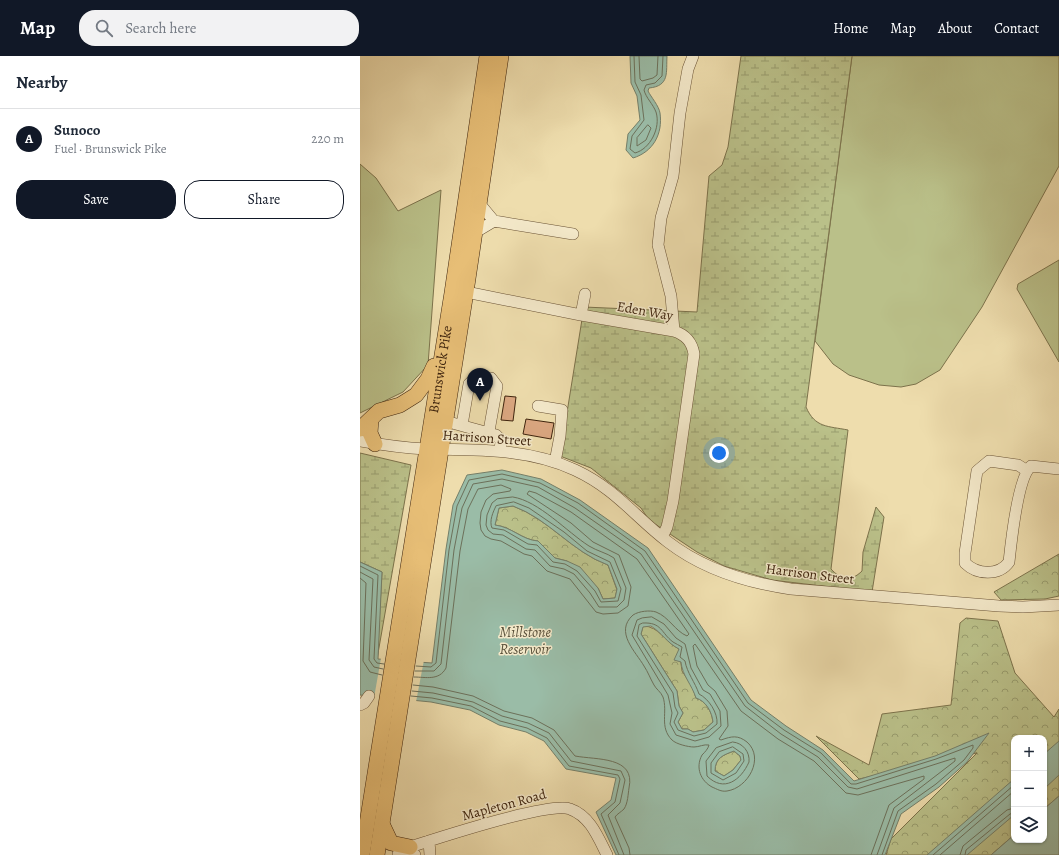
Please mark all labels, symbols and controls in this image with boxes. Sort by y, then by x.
search box [79,10,359,46]
text: Map [20,15,55,41]
icon: search [93,17,115,39]
text: Search here [125,18,197,38]
text: Home [833,19,868,38]
text: Map [890,19,916,38]
text: About [938,19,972,38]
text: Contact [994,19,1039,38]
text: Nearby [16,71,67,94]
text: Sunoco [54,120,100,140]
text: A [25,130,33,147]
text: 220 m [311,130,344,147]
text: Fuel · Brunswick Pike [54,140,167,157]
button: Save [16,180,176,219]
button: Share [184,180,344,219]
street label: Eden Way [615,297,675,325]
street label: Brunswick Pike [423,324,456,414]
pin: A [467,368,493,401]
street label: Harrison Street [442,425,532,451]
your location [709,443,729,463]
street label: Harrison Street [765,559,856,589]
water label: Millstone Reservoir [499,622,551,659]
map controls [1011,735,1047,843]
button: + [1011,735,1047,771]
button: − [1011,771,1047,807]
street label: Mapleton Road [460,785,549,825]
button: layers [1011,807,1047,843]

